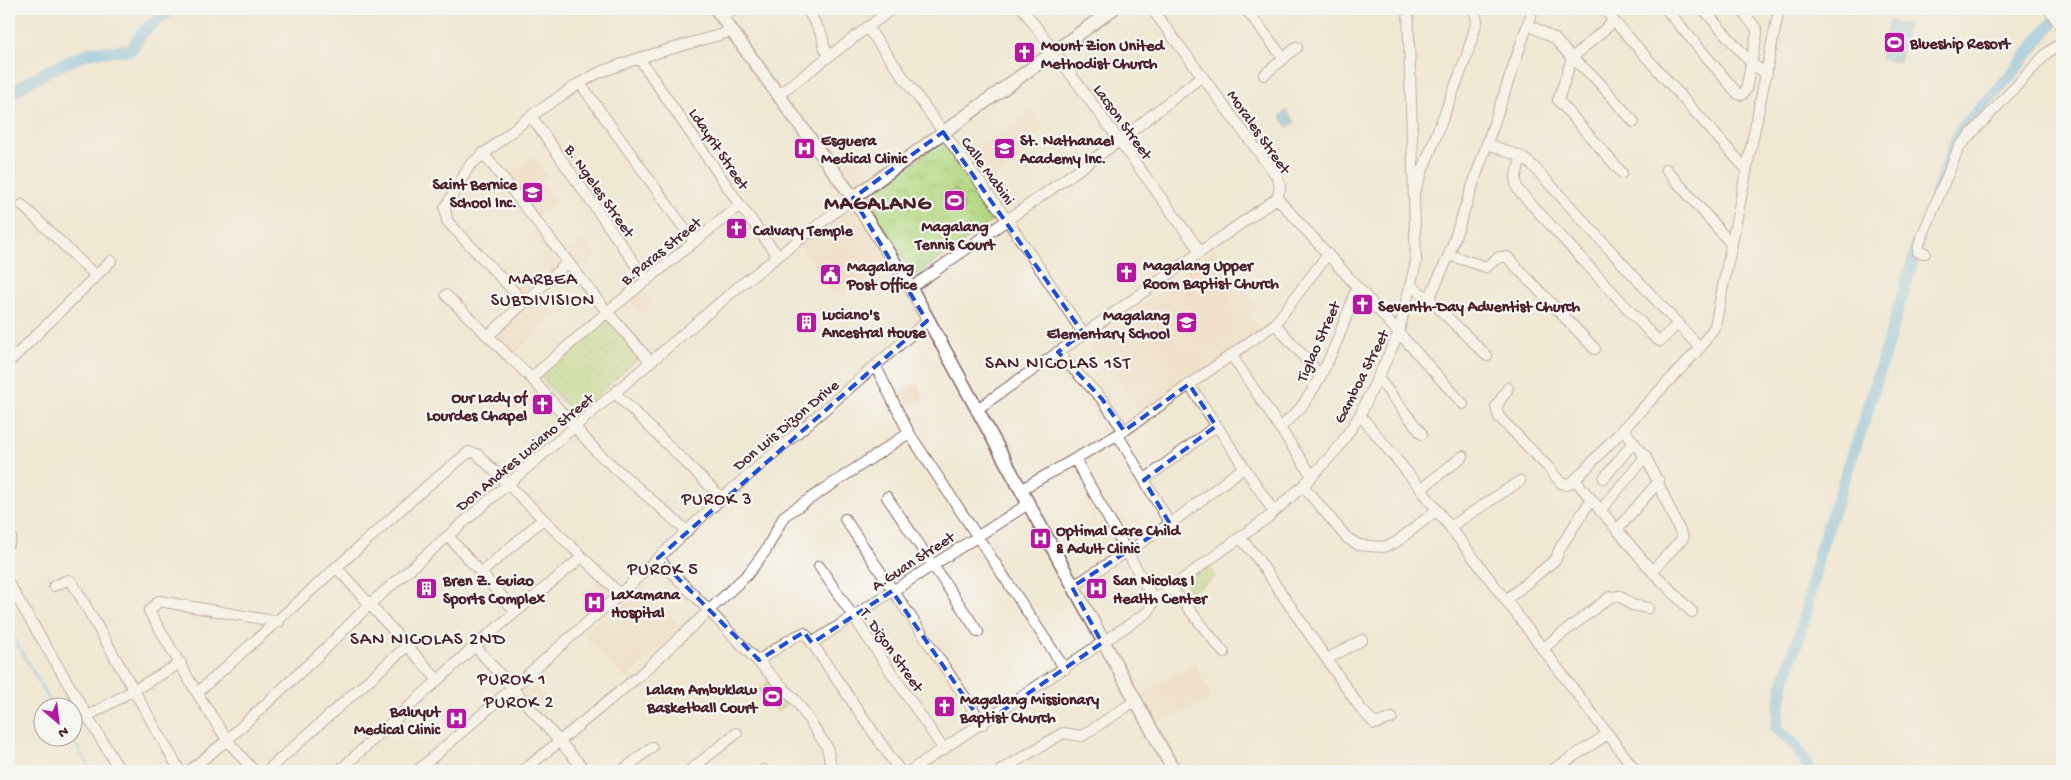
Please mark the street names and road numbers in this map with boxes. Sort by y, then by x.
street label: Lacson Street [1087,82,1156,166]
street label: Morales Street [1221,87,1294,180]
street label: Ldayrit Street [683,106,752,195]
street label: Calle Mabini [955,134,1017,210]
street label: B. Ngeles Street [559,141,638,243]
street label: B.Paras Street [617,214,707,292]
street label: Tiglao Street [1294,298,1347,386]
street label: Gamboa Street [1331,326,1395,428]
street label: Don Luis Dizon Drive [730,376,845,477]
street label: Don Andres Luciano Street [453,390,600,517]
street label: A.Guan Street [869,528,960,597]
street label: T. Dizon Street [854,604,927,698]

